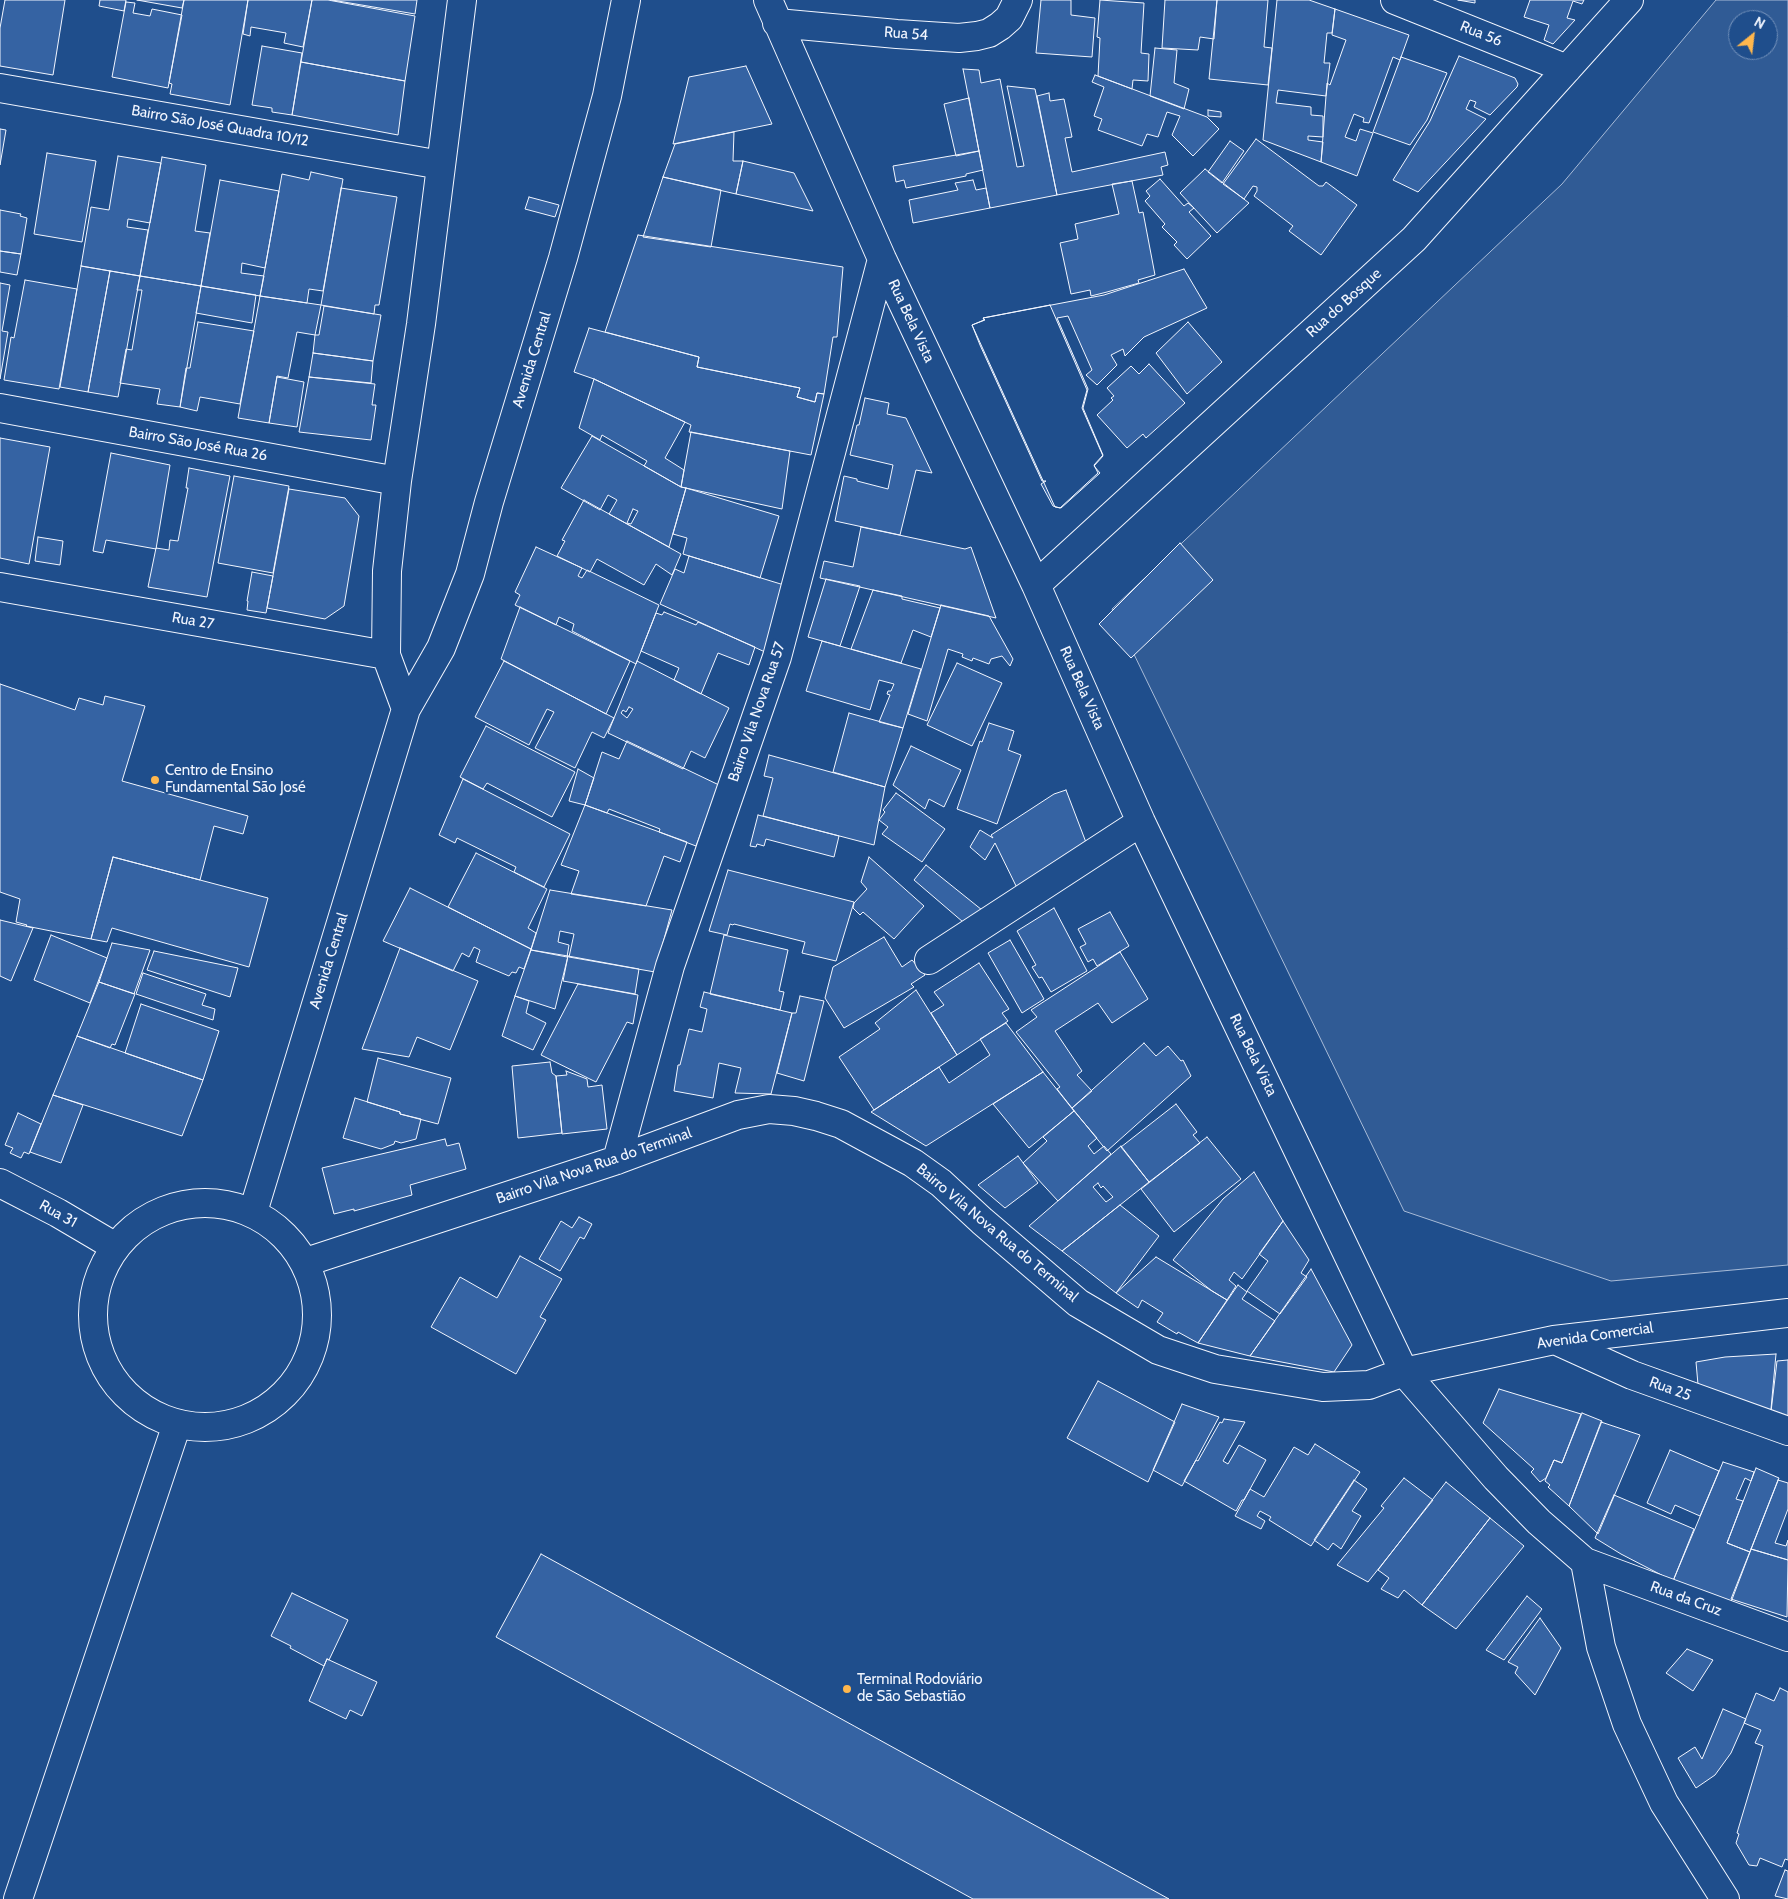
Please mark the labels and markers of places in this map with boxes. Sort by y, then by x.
place label: Centro de Ensino Fundamental São José [165,762,306,797]
marker: Centro de Ensino Fundamental São José [149,774,161,786]
place label: Terminal Rodoviário de São Sebastião [857,1671,982,1706]
marker: Terminal Rodoviário de São Sebastião [841,1683,853,1695]

